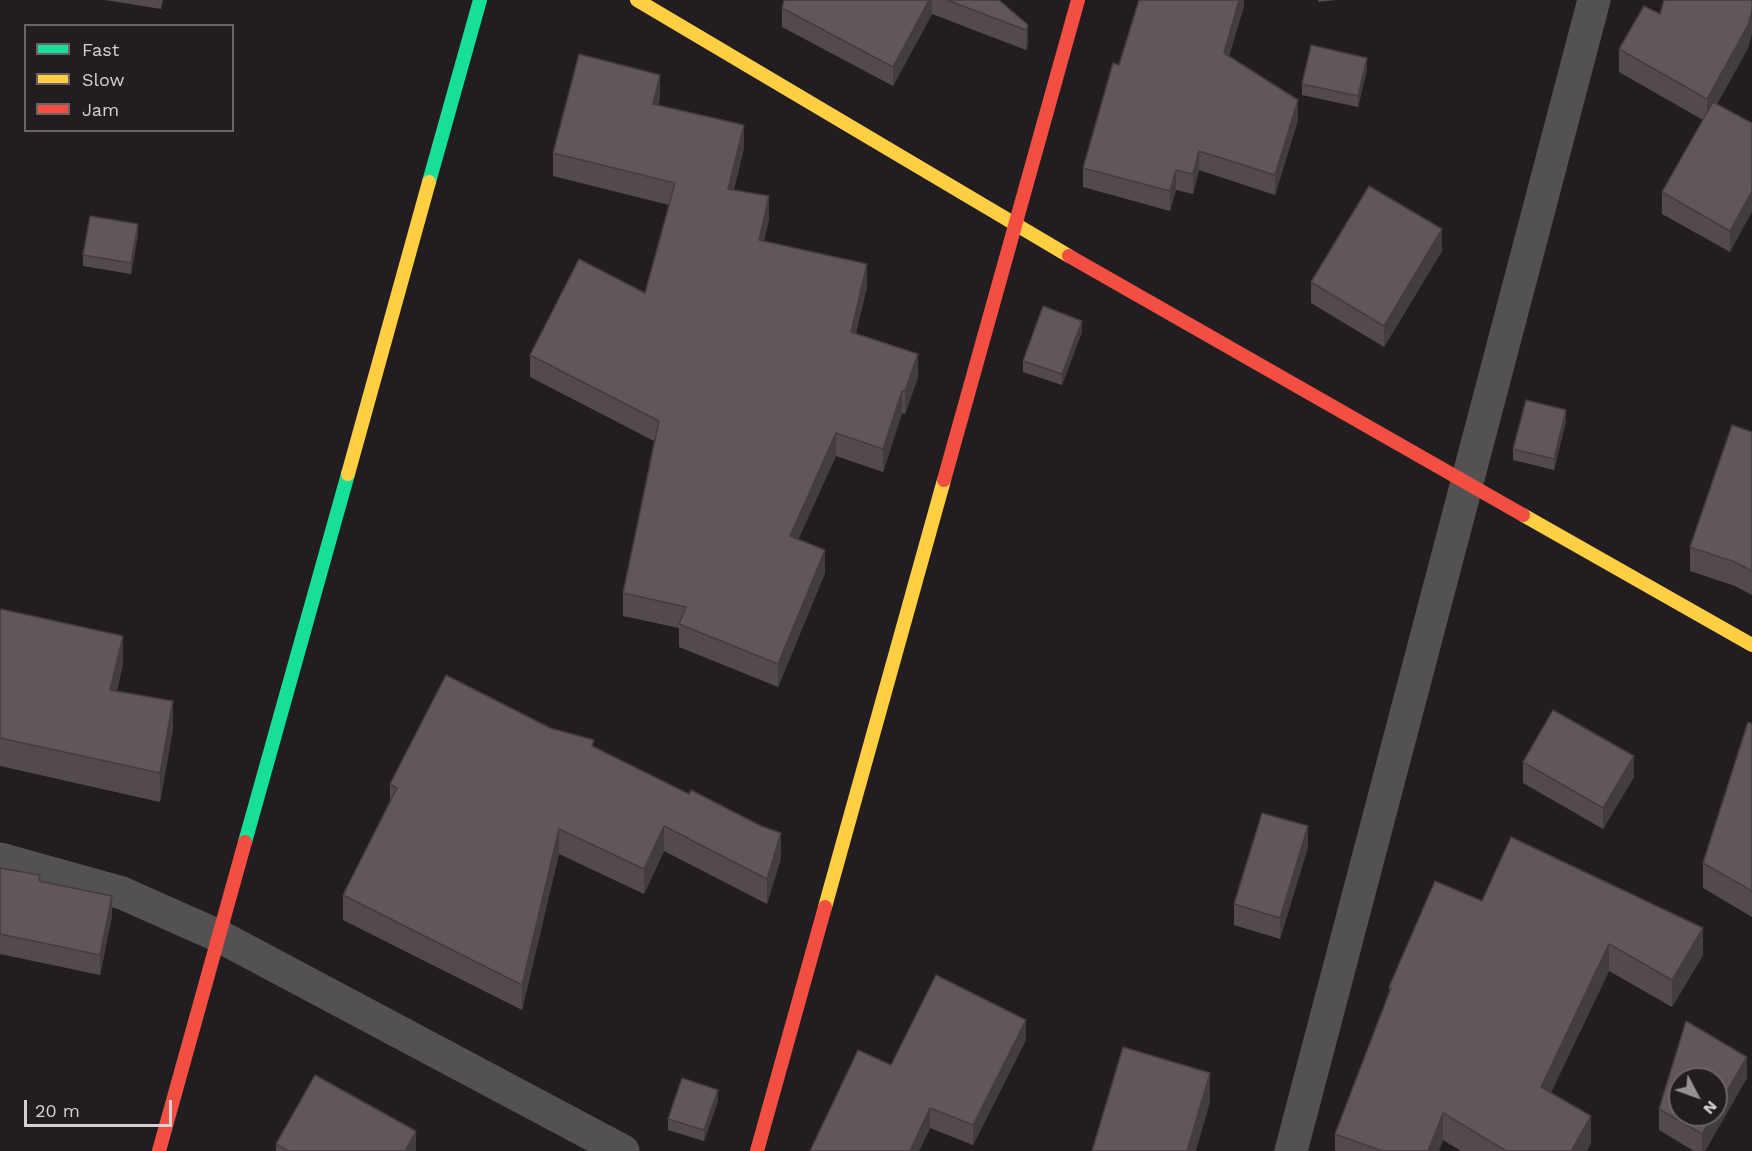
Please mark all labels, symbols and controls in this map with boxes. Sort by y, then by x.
legend [24,24,234,132]
text: Fast [82,39,119,60]
text: Slow [82,69,125,90]
text: Jam [82,99,119,120]
north arrow [1668,1067,1728,1127]
scale bar [27,1088,176,1126]
text: N [1699,1097,1722,1119]
text: 20 m [35,1100,80,1121]

